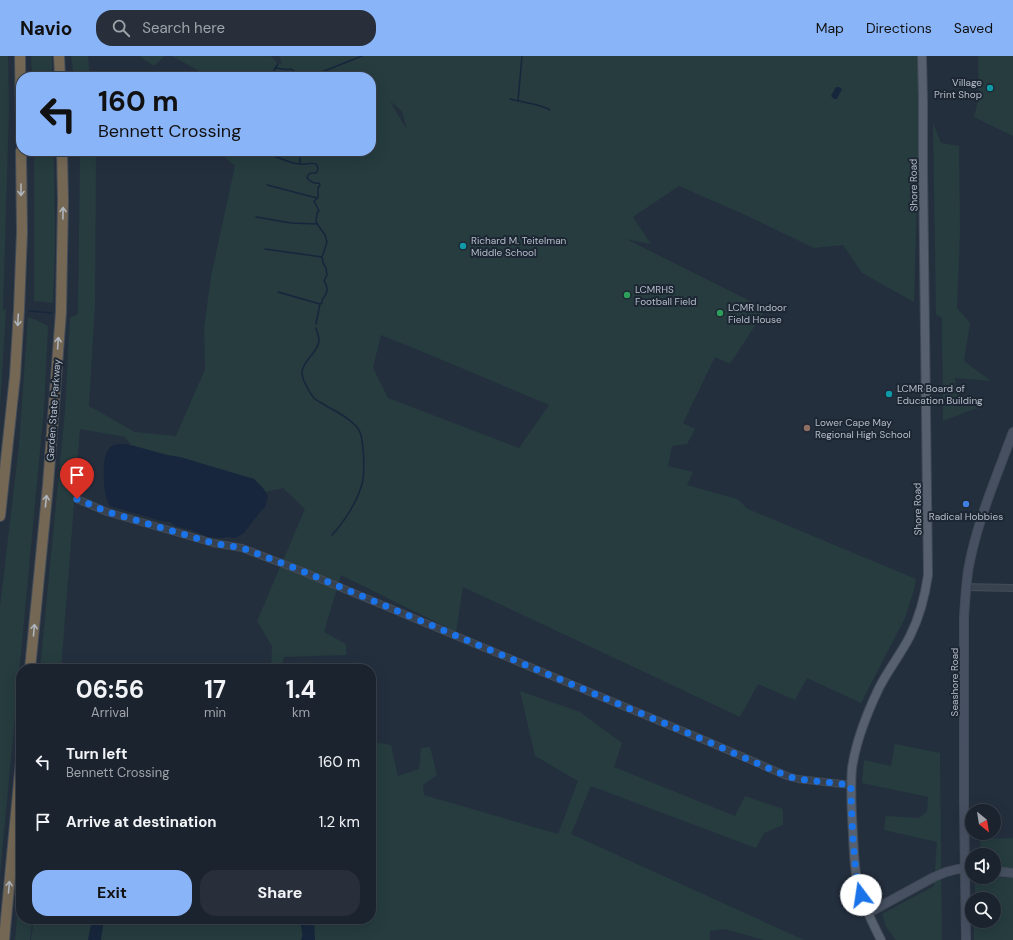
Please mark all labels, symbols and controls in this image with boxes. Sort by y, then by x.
search box [96,10,376,46]
text: Navio [20,16,72,41]
icon: search [110,17,132,39]
text: Search here [142,18,225,38]
text: Map [816,19,844,37]
text: Directions [866,19,932,37]
text: Saved [954,19,993,37]
place label: Village Print Shop [934,76,982,101]
text: 160 m [98,83,179,120]
marker: Village Print Shop [985,83,995,93]
icon: left [32,88,84,140]
text: Bennett Crossing [98,119,241,143]
street label: Shore Road [907,159,920,211]
one-way arrow [17,183,25,196]
one-way arrow [59,207,67,220]
place label: Richard M. Teitelman Middle School [471,234,567,259]
marker: Richard M. Teitelman Middle School [458,241,468,251]
place label: LCMRHS Football Field [635,283,696,308]
marker: LCMRHS Football Field [622,290,632,300]
place label: LCMR Indoor Field House [728,301,787,326]
marker: LCMR Indoor Field House [715,308,725,318]
one-way arrow [14,313,22,326]
one-way arrow [55,337,62,350]
street label: Garden State Parkway [43,358,64,461]
place label: LCMR Board of Education Building [897,382,983,407]
marker: LCMR Board of Education Building [884,389,894,399]
place label: Lower Cape May Regional High School [815,416,911,441]
marker: Lower Cape May Regional High School [802,423,812,433]
pin [60,458,94,499]
icon: arrive [66,464,88,486]
street label: Shore Road [911,483,924,535]
one-way arrow [42,495,50,508]
marker: Radical Hobbies [961,499,971,509]
place label: Radical Hobbies [929,510,1003,523]
one-way arrow [30,624,37,637]
street label: Seashore Road [948,648,961,716]
text: 06:56 [76,674,144,705]
text: 17 [204,674,226,705]
text: 1.4 [286,674,316,705]
text: Arrival [91,704,129,721]
text: min [204,704,226,721]
text: km [292,704,310,721]
text: Turn left [66,744,127,764]
icon: left [32,751,54,773]
text: 160 m [318,752,360,772]
text: Bennett Crossing [66,764,169,781]
north arrow [965,804,1001,840]
map controls [965,804,1001,928]
icon: arrive [32,811,54,833]
text: Arrive at destination [66,812,217,832]
text: 1.2 km [319,812,360,832]
button: sound [965,848,1001,884]
button: Exit [32,870,192,916]
button: Share [200,870,360,916]
position arrow [840,874,882,916]
one-way arrow [5,881,13,894]
button: search [965,892,1001,928]

